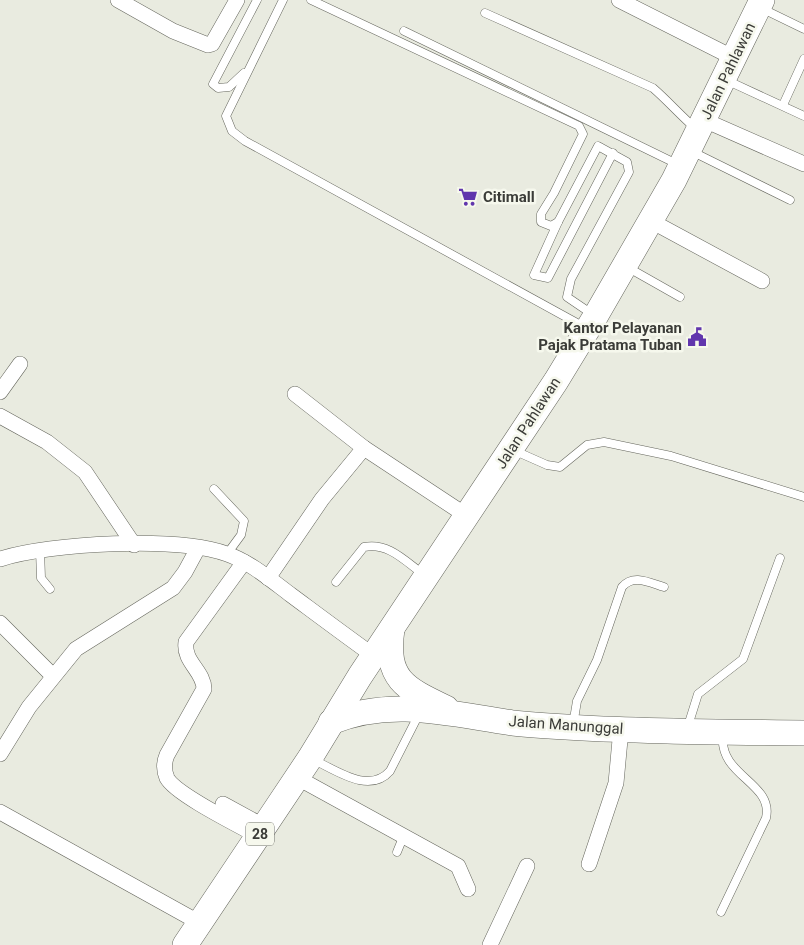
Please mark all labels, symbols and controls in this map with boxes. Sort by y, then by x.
street label: Jalan Pahlawan [697,20,759,122]
supermarket icon: Citimall [457,186,479,208]
place label: Citimall [483,188,535,206]
place label: Kantor Pelayanan Pajak Pratama Tuban [538,319,682,354]
public building icon: Kantor Pelayanan Pajak Pratama Tuban [686,326,708,348]
street label: Jalan Pahlawan [492,374,564,472]
street label: Jalan Manunggal [508,712,624,738]
road number: 28 [246,822,274,846]

